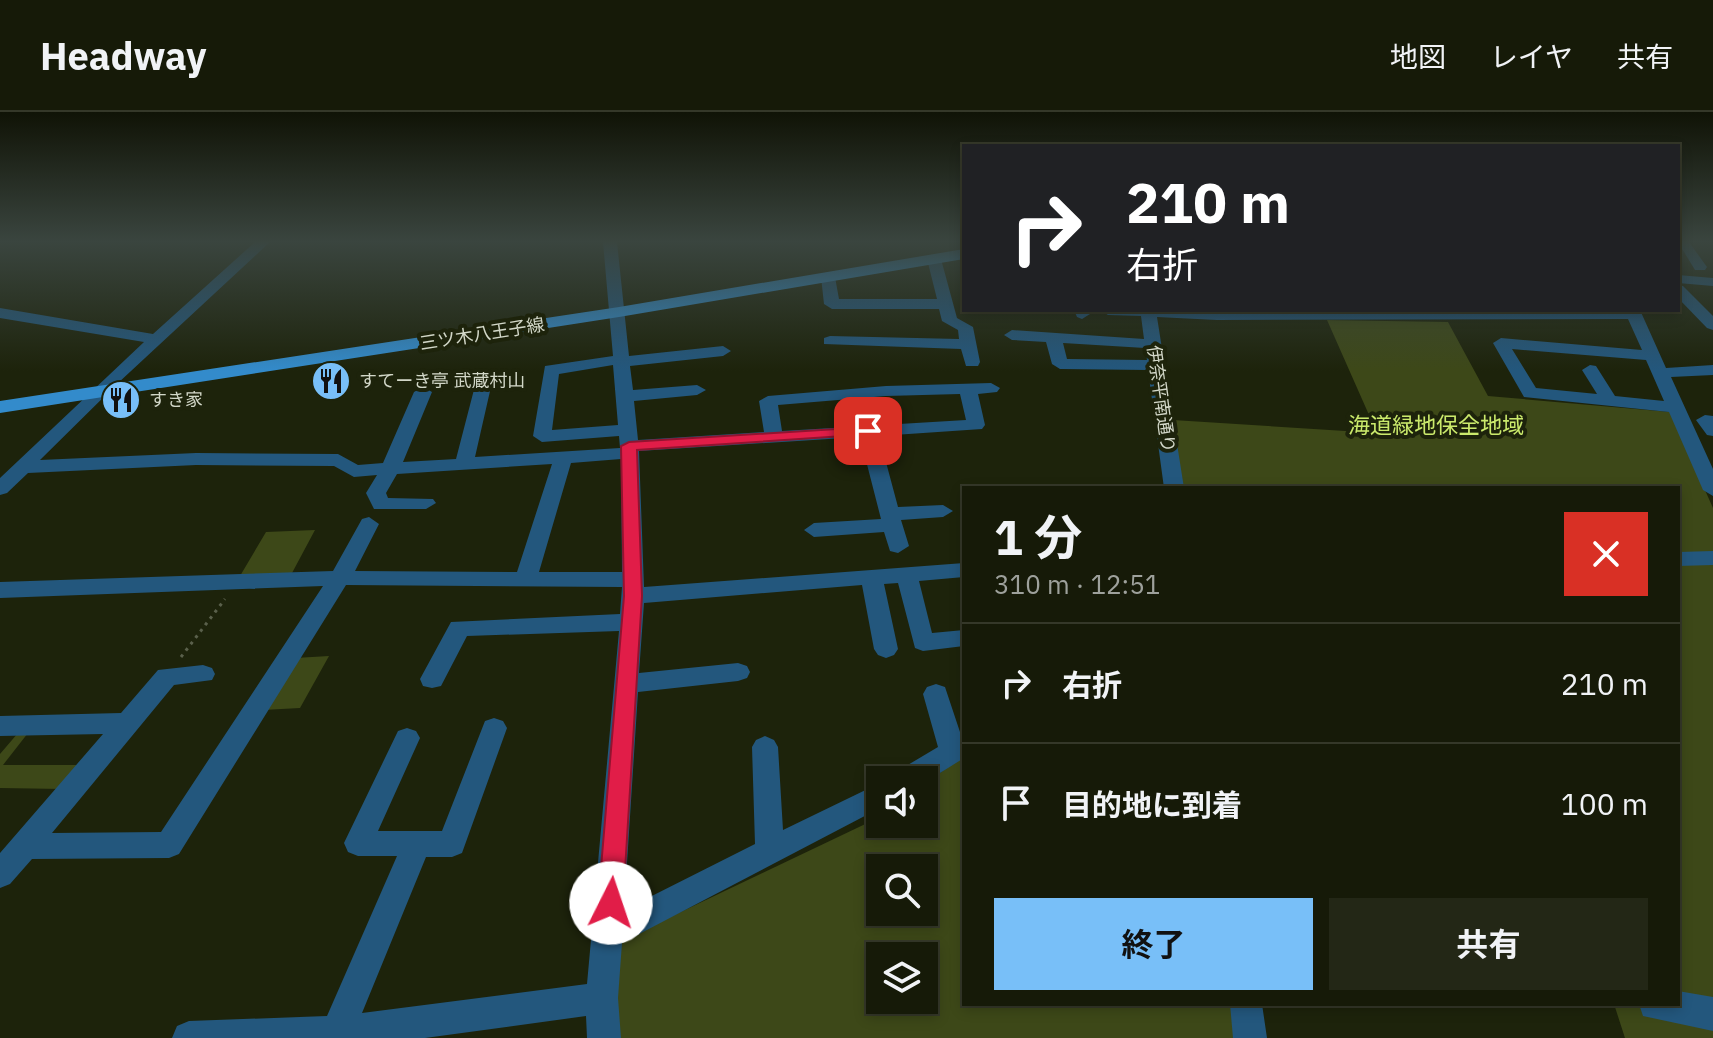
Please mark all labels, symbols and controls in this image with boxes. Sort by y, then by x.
text: Headway [40,31,207,80]
text: 地図 [1390,38,1446,75]
text: レイヤ [1490,38,1573,75]
text: 共有 [1617,38,1673,75]
text: 210 m [1126,166,1290,238]
icon: right [994,176,1098,280]
text: 右折 [1126,241,1198,288]
street label: 三ツ木八王子線 [418,312,546,355]
street label: 伊奈平南通り [1143,344,1180,454]
restaurant icon: すてーき亭 武蔵村山 [310,360,352,402]
place label: すてーき亭 武蔵村山 [359,369,525,392]
restaurant icon: すき家 [100,379,142,421]
place label: すき家 [149,388,203,411]
pin [834,397,902,465]
icon: arrive [846,409,890,453]
park label: 海道緑地保全地域 [1348,410,1524,439]
text: 1 分 [994,506,1082,568]
button: close [1564,512,1648,596]
text: 310 m · 12:51 [994,567,1160,601]
icon: right [994,661,1038,705]
text: 210 m [1561,664,1648,703]
text: 右折 [1062,665,1122,704]
map controls [866,766,938,1014]
button: sound [866,766,938,838]
icon: arrive [994,781,1038,825]
text: 100 m [1561,784,1648,823]
text: 目的地に到着 [1062,785,1242,824]
button: search [866,854,938,926]
position arrow [569,861,653,945]
button: 終了 [994,898,1313,990]
button: 共有 [1329,898,1648,990]
button: layers [866,942,938,1014]

